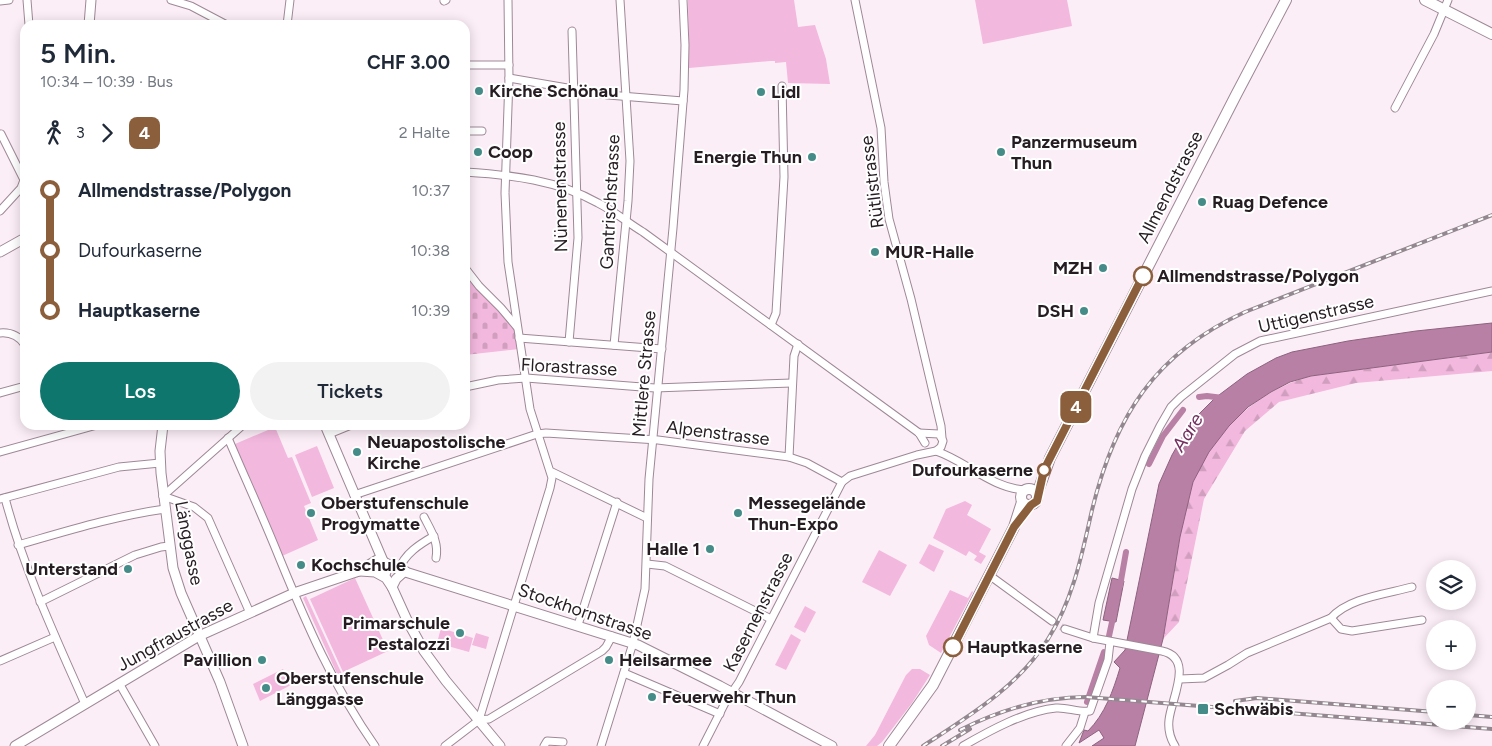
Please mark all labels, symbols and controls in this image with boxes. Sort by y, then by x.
text: 5 Min. [40,36,116,70]
text: CHF 3.00 [367,51,450,74]
text: 10:34 – 10:39 · Bus [40,72,173,91]
place label: Kirche Schönau [489,80,618,102]
place label: Lidl [771,81,801,103]
marker: Kirche Schönau [473,85,485,97]
marker: Lidl [755,86,767,98]
icon: walk [40,119,68,147]
icon: forward [93,119,121,147]
street label: Nünenenstrasse [548,121,572,253]
text: 4 [139,122,150,144]
text: 3 [76,123,85,142]
text: 2 Halte [399,123,450,142]
street label: Allmendstrasse [1132,127,1208,247]
place label: Panzermuseum Thun [1011,131,1137,174]
street label: Gantrischstrasse [595,134,625,270]
street label: Rütlistrasse [855,134,889,230]
place label: Coop [488,141,533,163]
marker: Coop [472,146,484,158]
place label: Energie Thun [693,146,802,168]
marker: Panzermuseum Thun [995,146,1007,158]
marker: Energie Thun [806,151,818,163]
text: Allmendstrasse/Polygon [78,179,291,202]
text: 10:37 [412,181,450,200]
place label: Ruag Defence [1212,191,1328,213]
marker: Ruag Defence [1196,196,1208,208]
text: Dufourkaserne [78,239,202,262]
text: 10:38 [411,241,450,260]
place label: MUR-Halle [885,241,974,263]
marker: MUR-Halle [869,246,881,258]
place label: MZH [1053,257,1093,279]
marker: MZH [1097,262,1109,274]
place label: Allmendstrasse/Polygon [1157,265,1359,287]
marker: Allmendstrasse/Polygon [1133,266,1153,286]
street label: Uttigenstrasse [1256,290,1376,338]
text: Hauptkaserne [78,299,200,322]
place label: DSH [1037,300,1074,322]
text: 10:39 [411,301,450,320]
marker: DSH [1078,305,1090,317]
street label: Mittlere Strasse [628,310,661,438]
street label: Florastrasse [520,353,618,381]
button: Los [40,362,240,420]
button: Tickets [250,362,450,420]
line badge: 4 [1060,391,1092,423]
text: 4 [1070,396,1082,418]
water label: Aare [1166,408,1208,457]
street label: Alpenstrasse [665,416,771,450]
place label: Neuapostolische Kirche [367,431,506,474]
marker: Neuapostolische Kirche [351,446,363,458]
place label: Dufourkaserne [912,459,1033,481]
marker: Dufourkaserne [1037,463,1051,477]
place label: Oberstufenschule Progymatte [321,492,469,535]
place label: Messegelände Thun-Expo [748,492,866,535]
street label: Länggasse [170,499,208,587]
marker: Oberstufenschule Progymatte [305,507,317,519]
marker: Messegelände Thun-Expo [732,507,744,519]
place label: Halle 1 [646,538,700,560]
marker: Halle 1 [704,543,716,555]
street label: Kasernenstrasse [718,548,798,675]
place label: Kochschule [311,554,406,576]
place label: Unterstand [25,558,118,580]
marker: Kochschule [295,559,307,571]
map controls [1426,560,1476,730]
button: layers [1426,560,1476,610]
marker: Unterstand [122,563,134,575]
street label: Stockhornstrasse [515,579,655,645]
street label: Jungfraustrasse [113,594,237,676]
place label: Primarschule Pestalozzi [342,612,450,655]
button: + [1426,620,1476,670]
marker: Primarschule Pestalozzi [454,627,466,639]
place label: Hauptkaserne [967,636,1083,658]
marker: Hauptkaserne [943,637,963,657]
place label: Pavillion [183,649,252,671]
place label: Heilsarmee [619,649,712,671]
marker: Pavillion [256,654,268,666]
marker: Heilsarmee [603,654,615,666]
place label: Oberstufenschule Länggasse [276,667,424,710]
button: − [1426,680,1476,730]
marker: Oberstufenschule Länggasse [260,682,272,694]
place label: Feuerwehr Thun [662,686,796,708]
marker: Feuerwehr Thun [646,691,658,703]
place label: Schwäbis [1214,698,1294,720]
marker: Schwäbis [1196,702,1210,716]

